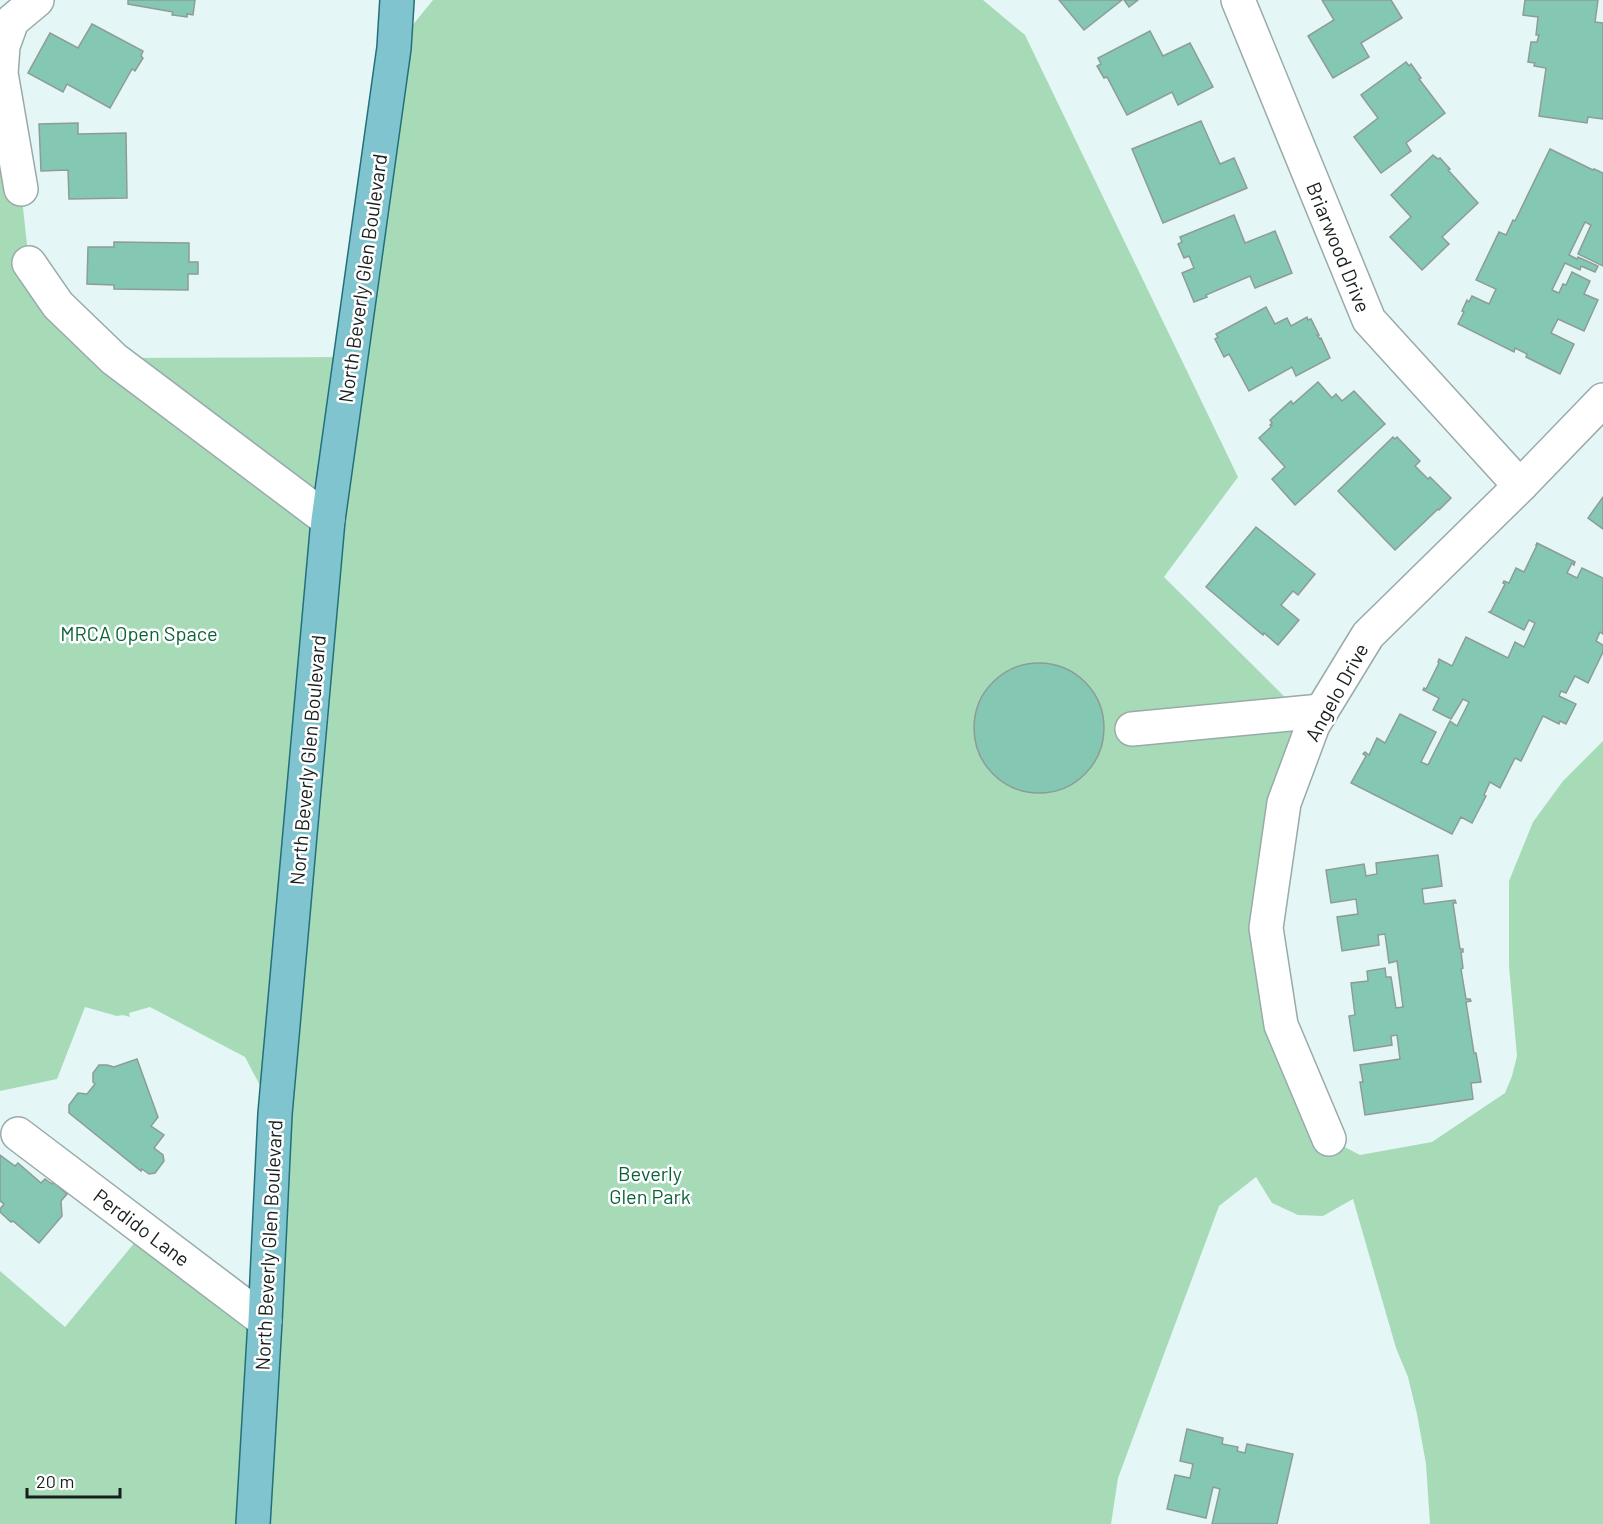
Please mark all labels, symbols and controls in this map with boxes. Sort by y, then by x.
street label: North Beverly Glen Boulevard [333,152,391,404]
street label: Briarwood Drive [1302,178,1376,316]
park label: MRCA Open Space [60,621,218,645]
street label: North Beverly Glen Boulevard [284,634,330,886]
street label: Angelo Drive [1299,639,1373,745]
street label: North Beverly Glen Boulevard [249,1119,287,1371]
park label: Beverly Glen Park [609,1161,691,1208]
street label: Perdido Lane [89,1183,195,1271]
scale bar [27,1461,120,1499]
text: 20 m [36,1470,74,1492]

